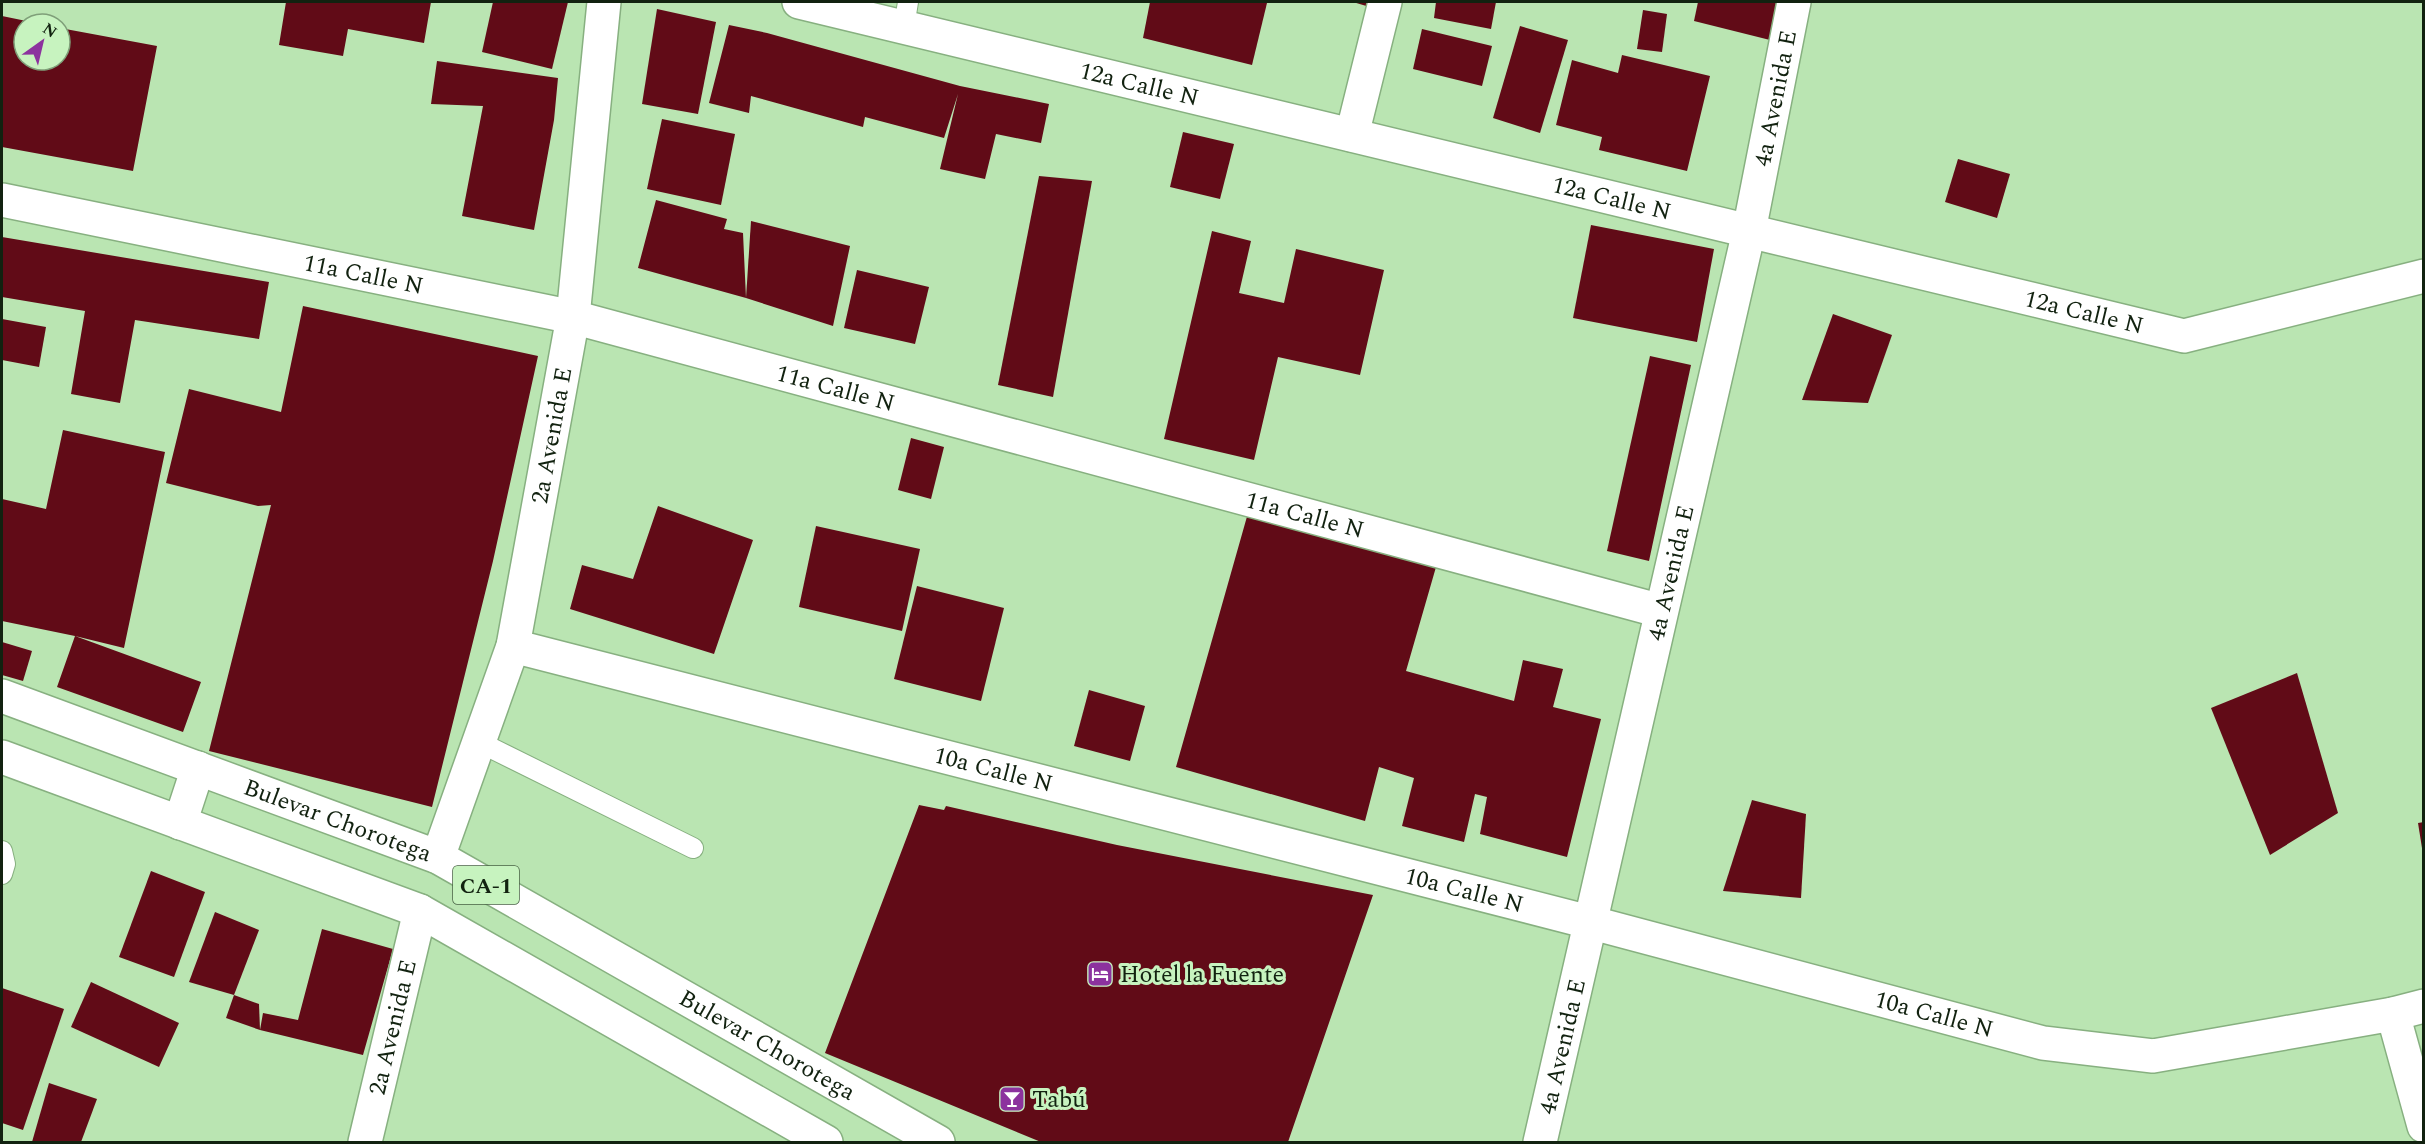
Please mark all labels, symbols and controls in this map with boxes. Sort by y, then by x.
north arrow [12,12,72,72]
text: N [38,17,62,44]
street label: 4a Avenida E [1745,27,1807,170]
street label: 12a Calle N [1076,53,1202,117]
street label: 12a Calle N [1548,167,1675,231]
street label: 11a Calle N [300,245,427,305]
street label: 12a Calle N [2021,281,2147,345]
street label: 11a Calle N [772,356,899,422]
street label: 2a Avenida E [522,364,582,507]
street label: 11a Calle N [1241,482,1368,549]
street label: 4a Avenida E [1639,502,1705,644]
street label: 10a Calle N [930,738,1057,803]
street label: Bulevar Chorotega [238,770,437,872]
street label: 10a Calle N [1401,858,1527,924]
road number: CA-1 [453,866,519,904]
street label: 2a Avenida E [360,956,427,1099]
place label: Hotel la Fuente [1120,957,1284,993]
hotel icon: Hotel la Fuente [1085,959,1115,989]
street label: 4a Avenida E [1530,975,1596,1118]
street label: Bulevar Chorotega [672,981,862,1111]
street label: 10a Calle N [1870,982,1997,1048]
place label: Tabú [1032,1082,1086,1118]
bar icon: Tabú [997,1084,1027,1114]

